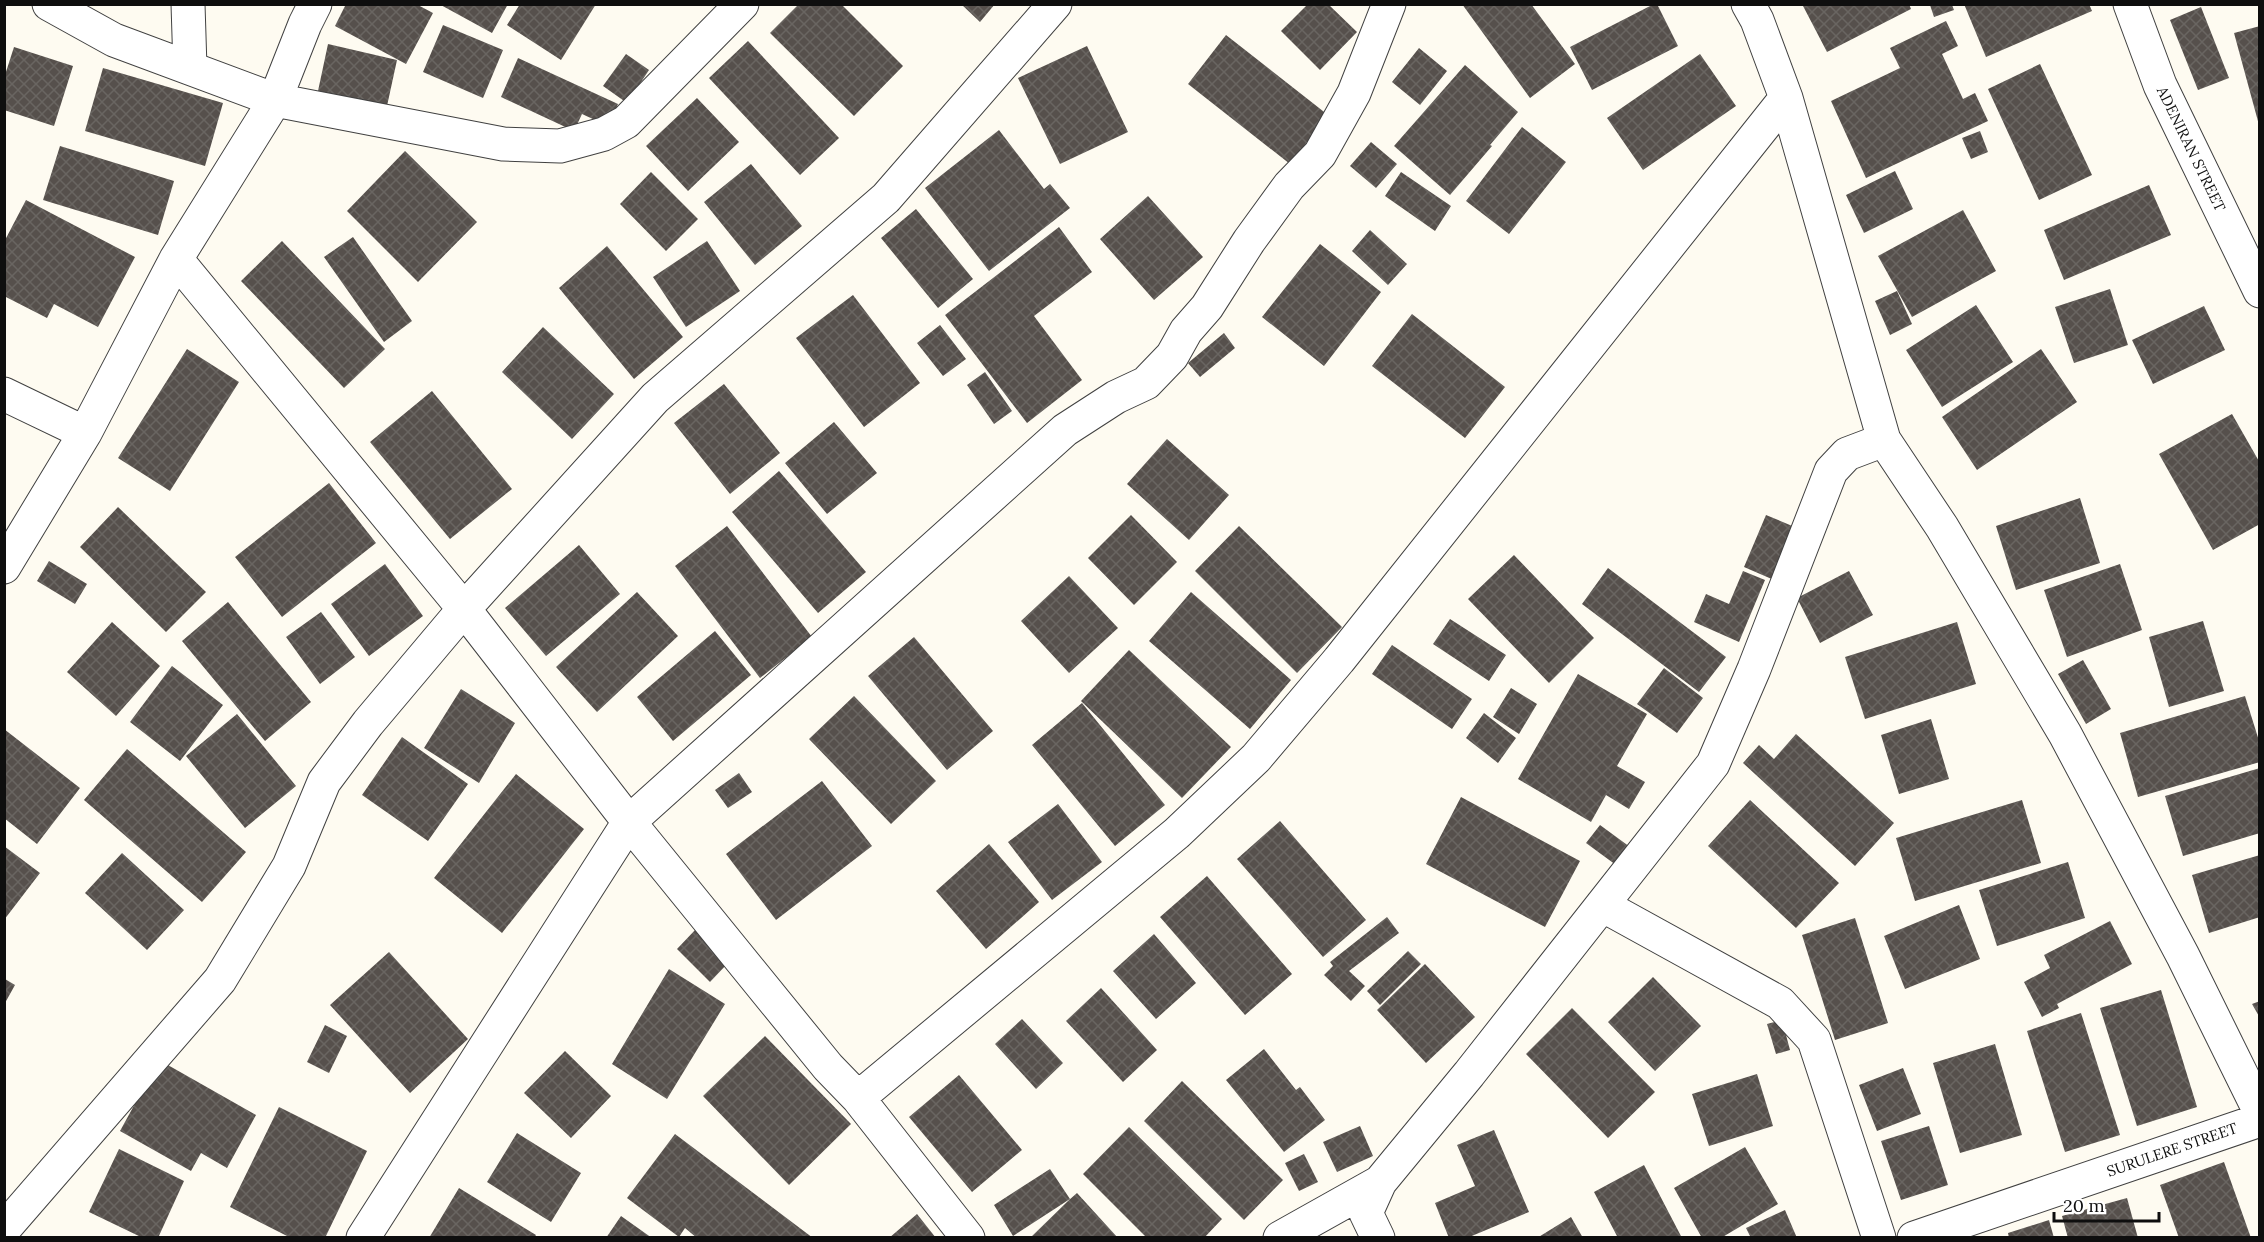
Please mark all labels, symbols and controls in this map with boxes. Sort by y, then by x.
street label: ADENIRAN STREET [2152,82,2230,215]
street label: SURULERE STREET [2104,1118,2240,1181]
scale bar [2054,1185,2159,1223]
text: 20 m [2063,1194,2105,1217]

